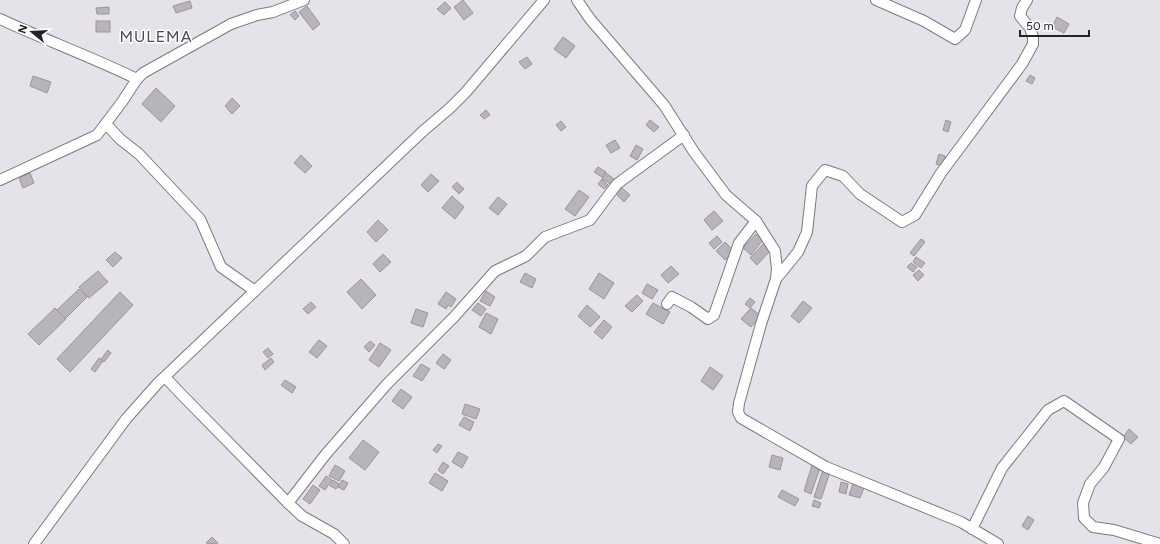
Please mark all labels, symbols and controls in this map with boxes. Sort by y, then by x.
north arrow [12,12,52,52]
scale bar [1020,12,1089,38]
text: 50 m [1026,19,1054,33]
text: N [15,23,30,35]
district label: MULEMA [119,27,193,46]

